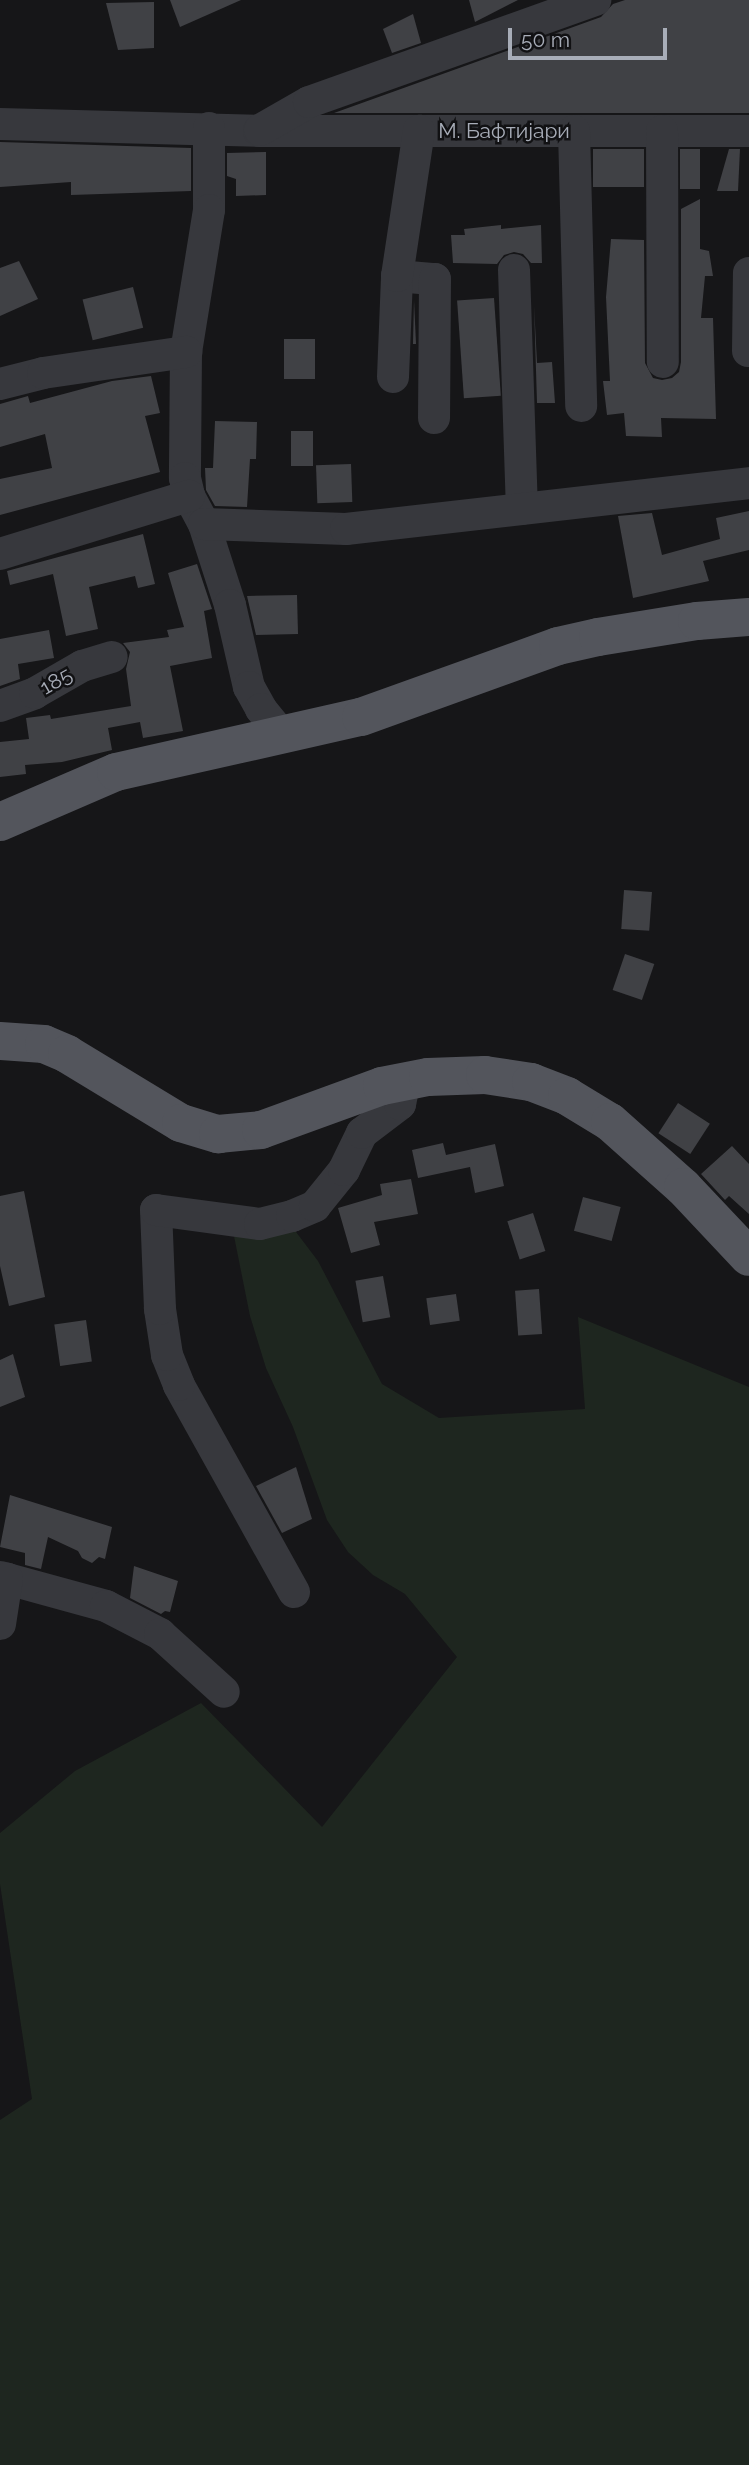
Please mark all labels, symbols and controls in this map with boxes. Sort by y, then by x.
scale bar [511,14,670,58]
text: 50 m [521,27,570,52]
street label: М. Бафтијари [438,118,570,144]
street label: 185 [35,662,77,700]

